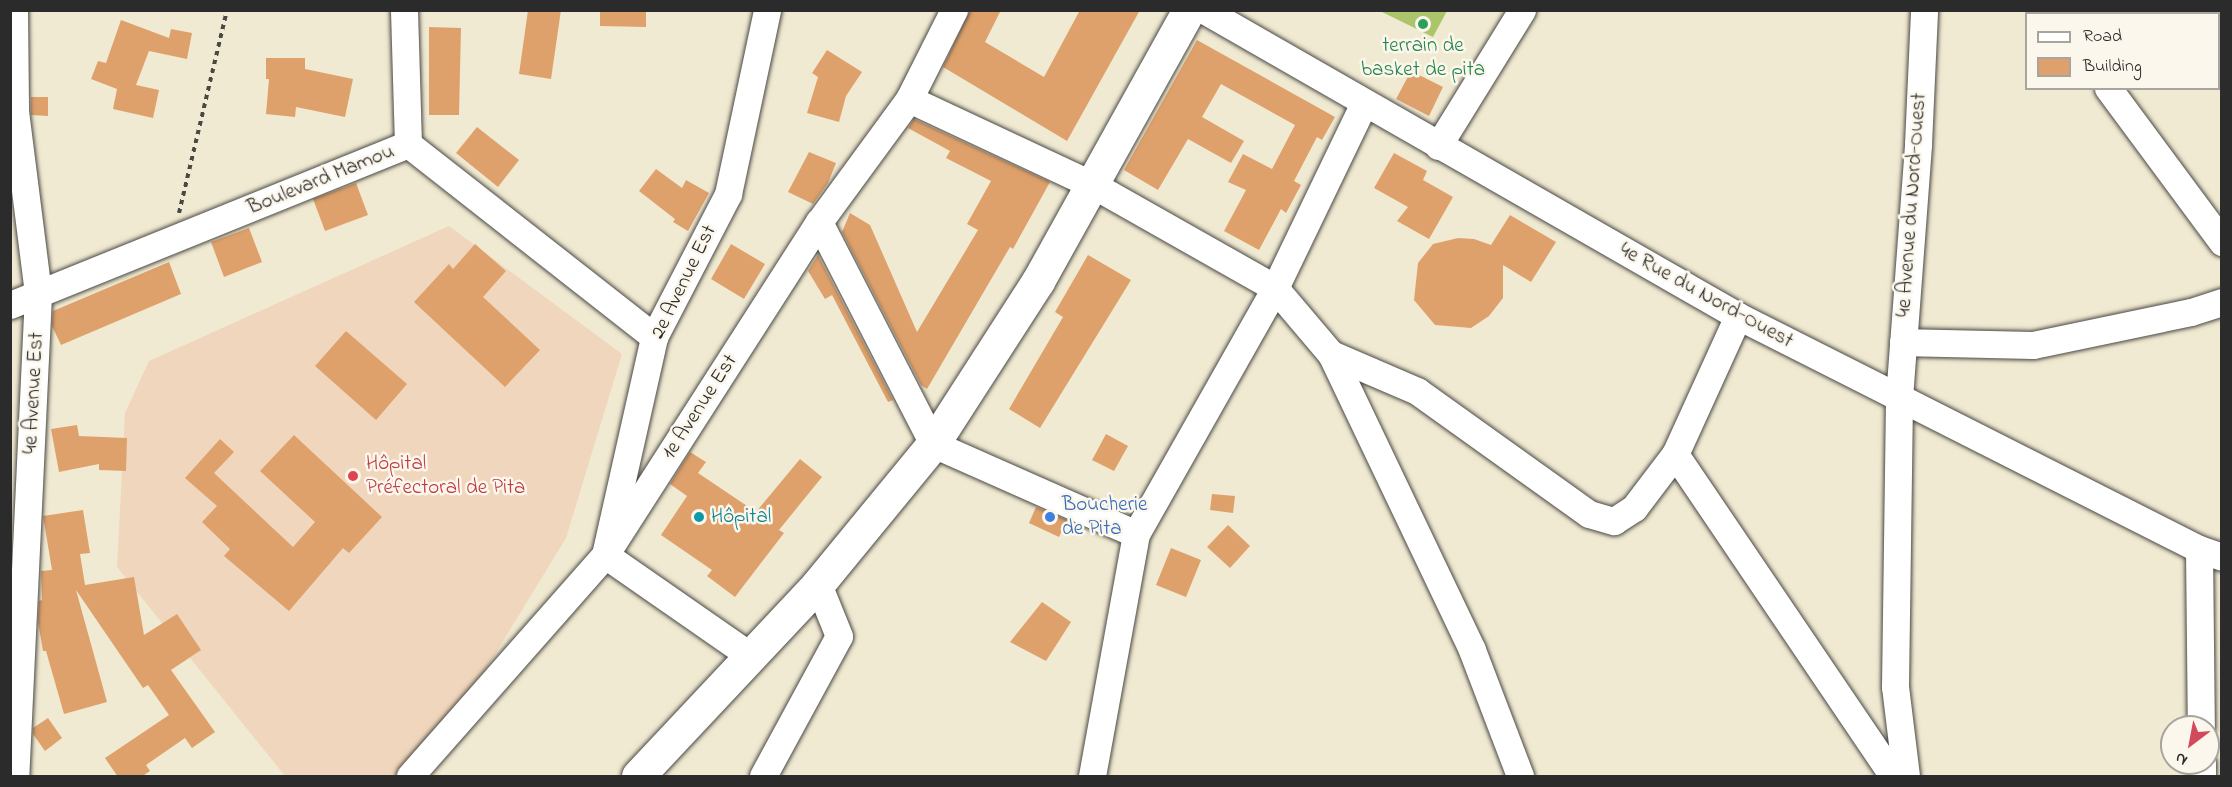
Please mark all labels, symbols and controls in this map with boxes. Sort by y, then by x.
legend [2025,12,2220,90]
marker: terrain de basket de pita [1416,17,1430,31]
text: Road [2083,24,2122,50]
place label: terrain de basket de pita [1361,33,1485,83]
text: Building [2083,54,2142,80]
street label: 4e Avenue du Nord-Ouest [1892,92,1932,318]
street label: Boulevard Mamou [244,139,398,221]
street label: 2e Avenue Est [646,221,722,343]
street label: 4e Rue du Nord-Ouest [1615,238,1797,354]
street label: 4e Avenue Est [18,332,50,454]
street label: 1e Avenue Est [657,350,743,464]
place label: Hôpital Préfectoral de Pita [366,451,525,501]
marker: Hôpital Préfectoral de Pita [344,467,362,485]
place label: Boucherie de Pita [1062,492,1147,542]
place label: Hôpital [711,504,771,530]
marker: Hôpital [692,510,706,524]
marker: Boucherie de Pita [1043,510,1057,524]
north arrow [2160,715,2220,775]
text: N [2171,746,2192,772]

